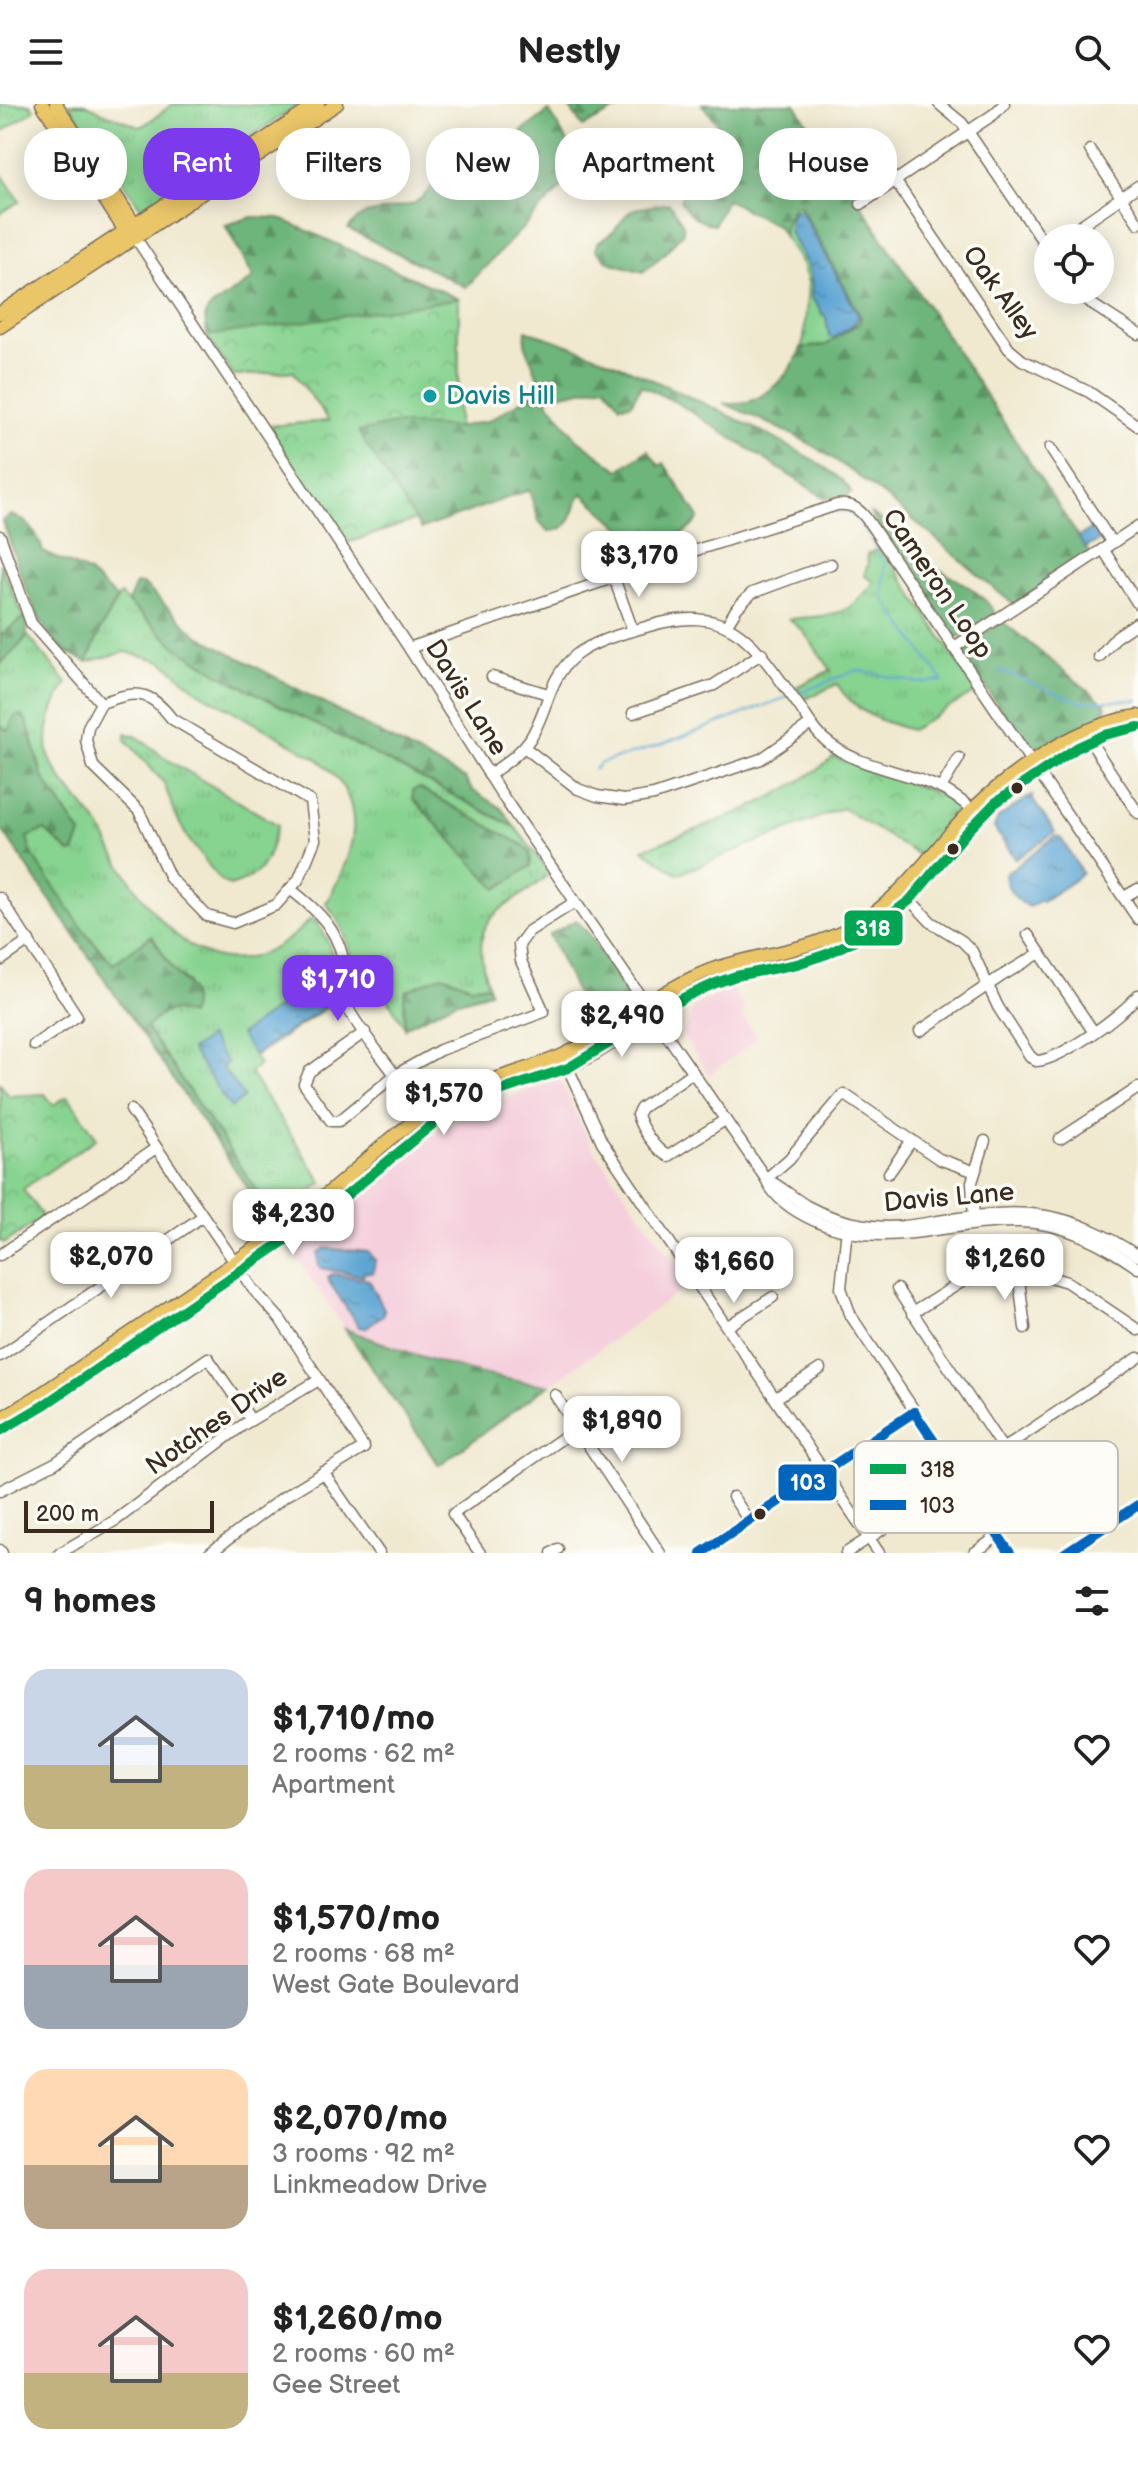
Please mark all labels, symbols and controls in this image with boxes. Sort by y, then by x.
icon: menu [24,30,68,74]
icon: search [1070,30,1114,74]
text: Nestly [518,31,621,74]
chip: Buy [24,128,127,200]
chip: Rent [143,128,260,200]
chip: Filters [276,128,410,200]
chip: New [426,128,539,200]
chip: Apartment [555,128,743,200]
chip: House [759,128,897,200]
map controls [1034,224,1114,304]
button: locate [1034,224,1114,304]
street label: Oak Alley [956,240,1044,346]
place label: Davis Hill [446,381,554,412]
marker: Davis Hill [421,387,439,405]
street label: Cameron Loop [875,503,999,665]
pin: $3,170 [574,531,704,599]
text: $3,170 [599,541,679,572]
street label: Davis Lane [418,634,514,762]
unlabelled marker [1009,780,1025,796]
unlabelled marker [945,841,961,857]
line badge: 318 [843,909,904,947]
text: 318 [855,916,891,943]
pin: $1,710 [273,955,403,1023]
text: $1,710 [300,965,376,996]
pin: $2,490 [557,991,687,1059]
text: $2,490 [579,1001,665,1032]
pin: $1,570 [379,1069,509,1137]
text: $1,570 [404,1079,484,1110]
street label: Davis Lane [883,1177,1015,1219]
pin: $4,230 [228,1189,358,1257]
text: $4,230 [251,1199,335,1230]
pin: $2,070 [46,1232,176,1300]
pin: $1,260 [940,1234,1070,1302]
pin: $1,660 [669,1237,799,1305]
text: $2,070 [68,1242,154,1273]
text: $1,260 [964,1244,1046,1275]
text: $1,660 [693,1247,775,1278]
street label: Notches Drive [140,1362,294,1482]
pin: $1,890 [557,1396,687,1464]
text: $1,890 [582,1406,662,1437]
legend [854,1441,1118,1533]
text: 318 [920,1457,955,1484]
line badge: 103 [777,1463,838,1502]
text: 103 [790,1470,826,1497]
text: 103 [920,1493,955,1520]
scale bar [24,1497,214,1533]
text: 200 m [36,1501,99,1528]
unlabelled marker [752,1506,768,1522]
icon: filters [1070,1579,1114,1623]
text: 9 homes [24,1581,156,1622]
text: $1,710/mo [272,1698,435,1739]
icon: home [88,1701,184,1797]
icon: heart [1070,1727,1114,1771]
text: 2 rooms · 62 m² [272,1739,455,1770]
text: Apartment [272,1770,395,1801]
text: $1,570/mo [272,1898,440,1939]
icon: home [88,1901,184,1997]
icon: heart [1070,1927,1114,1971]
text: 2 rooms · 68 m² [272,1939,455,1970]
text: West Gate Boulevard [272,1970,520,2001]
text: $2,070/mo [272,2098,448,2139]
icon: home [88,2101,184,2197]
icon: heart [1070,2127,1114,2171]
text: 3 rooms · 92 m² [272,2139,455,2170]
text: Linkmeadow Drive [272,2170,487,2201]
text: $1,260/mo [272,2298,443,2339]
icon: home [88,2301,184,2397]
icon: heart [1070,2327,1114,2371]
text: 2 rooms · 60 m² [272,2339,455,2370]
text: Gee Street [272,2370,400,2401]

